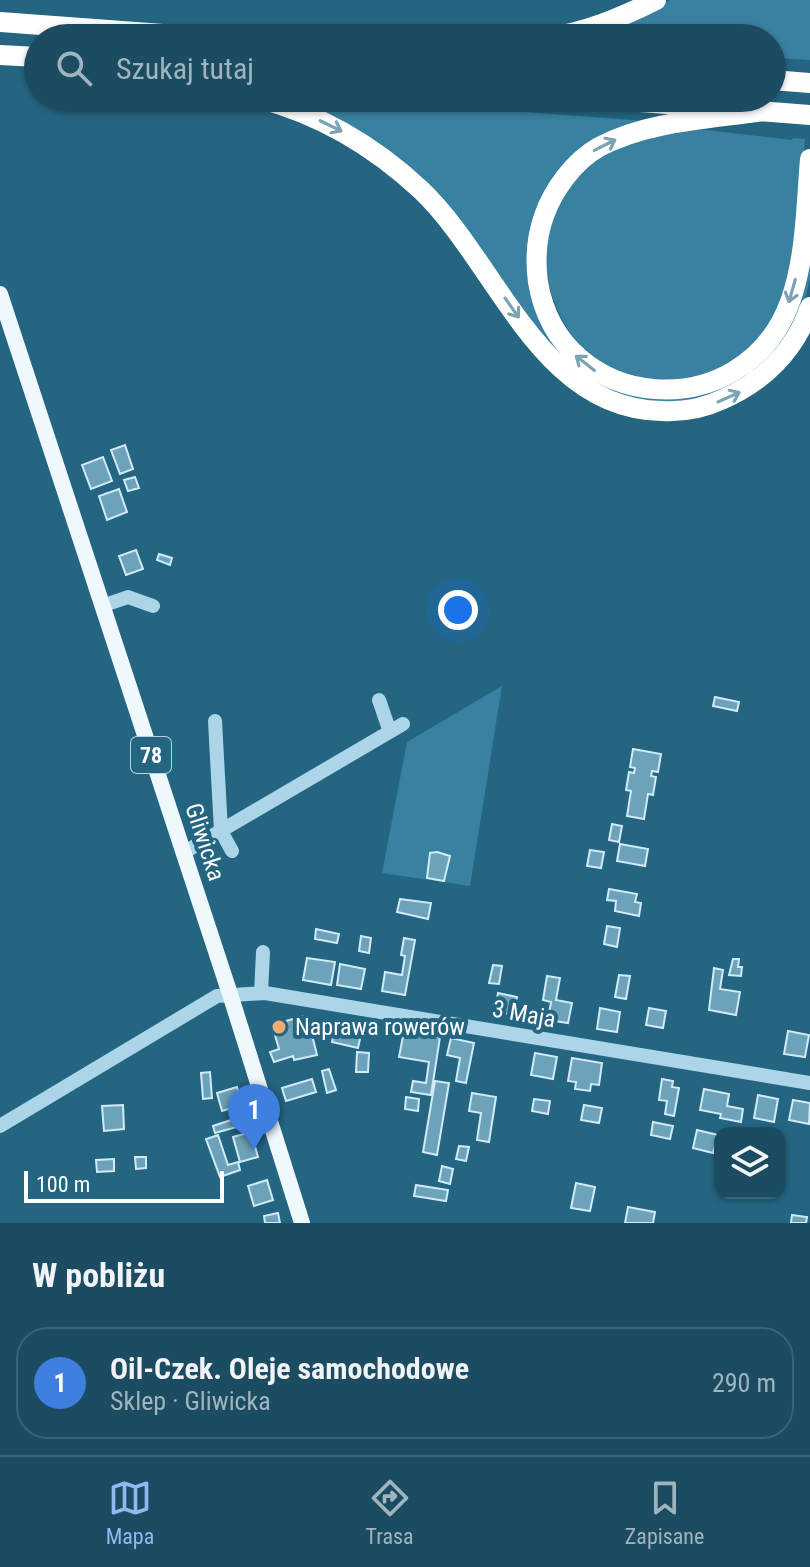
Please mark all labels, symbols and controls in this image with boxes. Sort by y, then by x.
search box [24,24,786,112]
icon: search [52,46,96,90]
text: Szukaj tutaj [116,51,254,86]
one-way arrow [319,119,343,134]
one-way arrow [593,137,616,153]
one-way arrow [784,278,799,304]
one-way arrow [504,296,520,318]
one-way arrow [575,354,596,372]
one-way arrow [716,389,740,404]
your location [438,590,478,630]
road number: 78 [131,737,171,773]
street label: Gliwicka [179,800,231,884]
street label: 3 Maja [490,995,558,1033]
place label: Naprawa rowerów [295,1013,465,1041]
marker: Naprawa rowerów [270,1018,288,1036]
pin: 1 [228,1084,280,1150]
map controls [714,1127,786,1199]
button: layers [714,1127,786,1199]
scale bar [24,1167,224,1203]
text: 100 m [36,1172,90,1197]
text: W pobliżu [32,1255,165,1295]
text: Oil-Czek. Oleje samochodowe [110,1351,469,1386]
text: 1 [53,1368,67,1398]
text: 290 m [712,1368,776,1398]
text: Sklep · Gliwicka [110,1386,271,1416]
tab: Mapa [106,1476,154,1549]
tab: Trasa [366,1476,414,1549]
tab: Zapisane [625,1476,704,1549]

